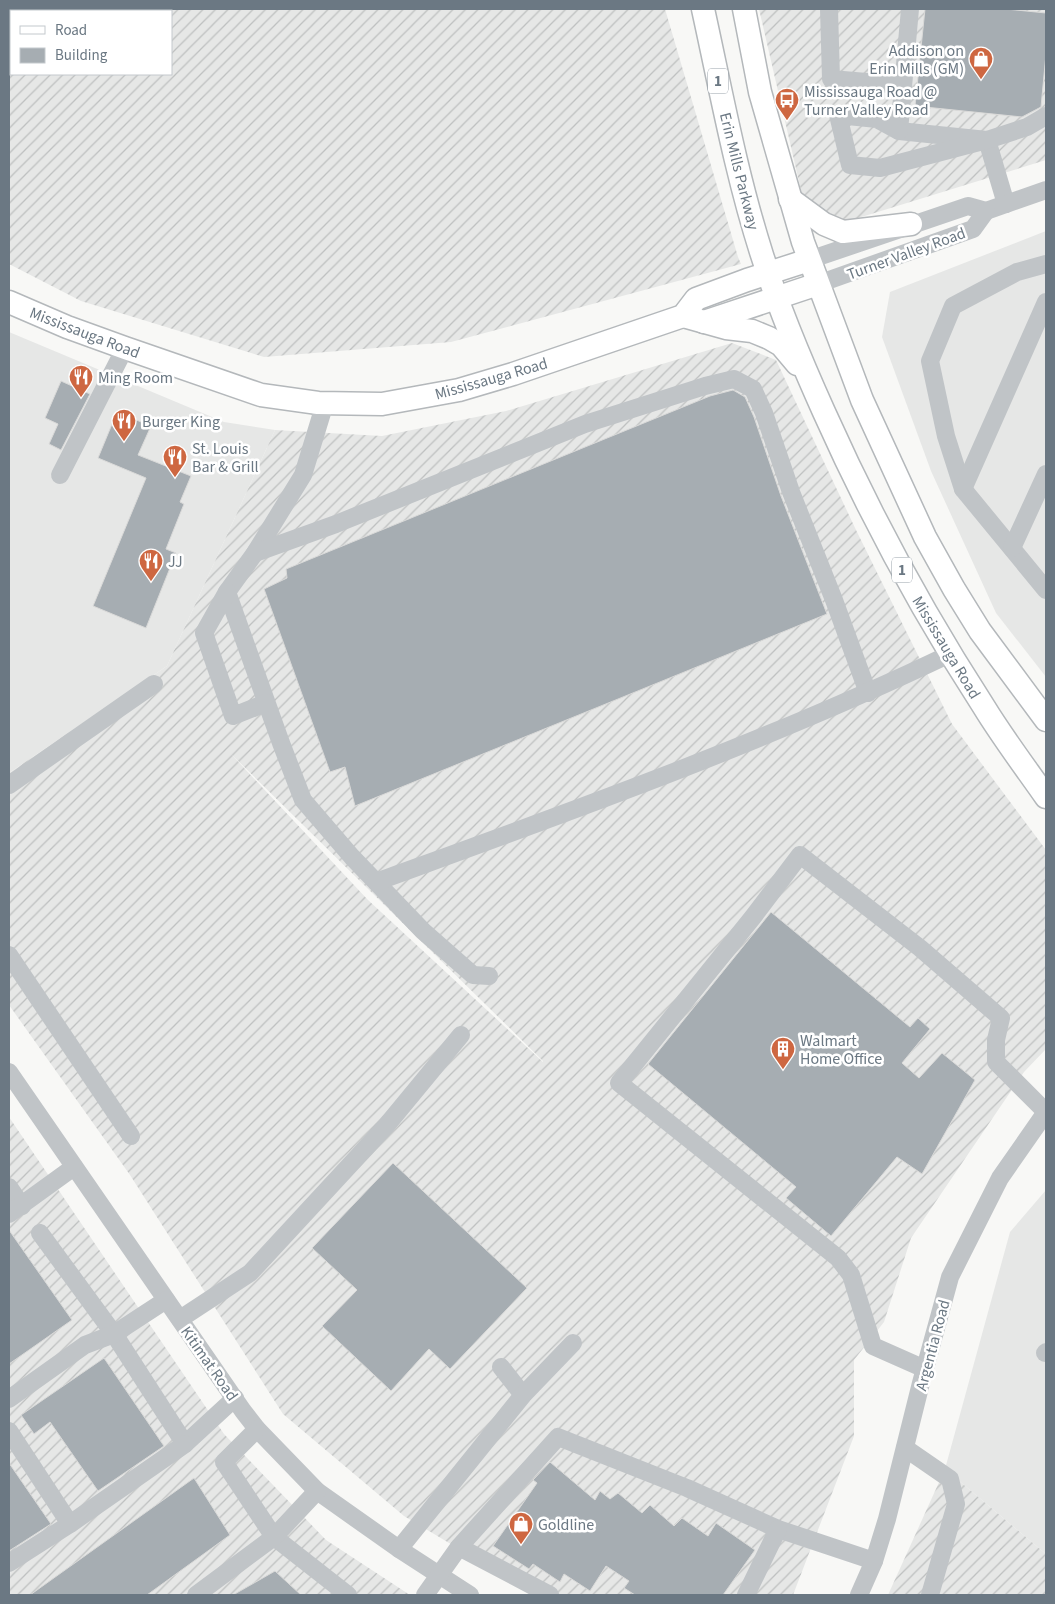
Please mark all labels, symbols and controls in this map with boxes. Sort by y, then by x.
legend [10,10,172,75]
text: Road [55,20,87,41]
place label: Addison on Erin Mills (GM) [869,40,964,80]
text: Building [55,45,108,66]
shop icon: Addison on Erin Mills (GM) [968,46,994,80]
road number: 1 [708,68,728,94]
place label: Mississauga Road @ Turner Valley Road [804,81,937,121]
bus stop icon: Mississauga Road @ Turner Valley Road [774,87,800,121]
street label: Erin Mills Parkway [714,110,764,233]
street label: Turner Valley Road [844,222,969,286]
street label: Mississauga Road [26,302,143,364]
street label: Mississauga Road [432,352,550,406]
restaurant icon: Ming Room [68,364,94,398]
place label: Ming Room [98,367,173,389]
restaurant icon: Burger King [111,408,137,442]
place label: Burger King [142,411,220,433]
place label: St. Louis Bar & Grill [192,438,259,478]
restaurant icon: St. Louis Bar & Grill [162,444,188,478]
restaurant icon: JJ [138,548,164,582]
place label: JJ [168,551,183,573]
road number: 1 [892,558,912,582]
street label: Mississauga Road [907,592,986,703]
place label: Walmart Home Office [800,1030,882,1070]
building icon: Walmart Home Office [770,1036,796,1070]
street label: Argentia Road [910,1297,956,1393]
street label: Kitimat Road [175,1322,243,1405]
shop icon: Goldline [508,1511,534,1545]
place label: Goldline [538,1514,594,1536]

